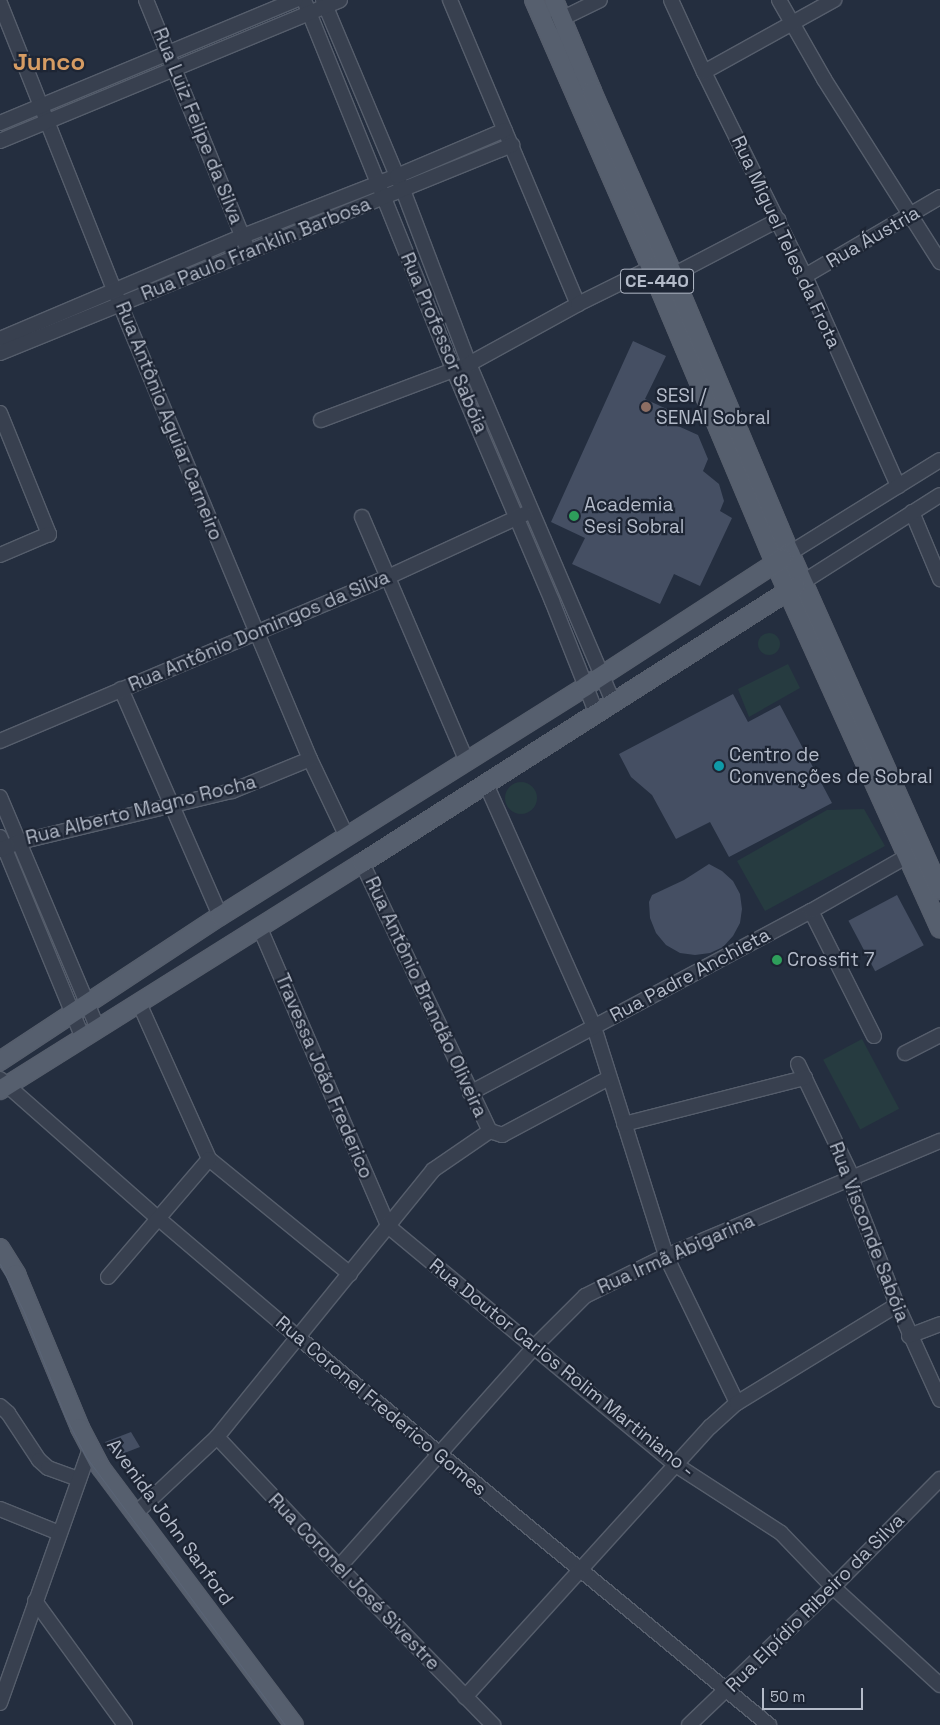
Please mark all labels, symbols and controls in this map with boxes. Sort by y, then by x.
street label: Rua Luiz Felipe da Silva [148,25,248,227]
district label: Junco [13,48,85,76]
street label: Rua Miguel Teles da Frota [727,132,845,352]
street label: Rua Paulo Franklin Barbosa [138,192,374,306]
street label: Rua Áustria [822,201,924,273]
street label: Rua Professor Sabóia [396,249,492,437]
road number: CE-440 [620,266,694,296]
street label: Rua Antônio Aguiar Carneiro [111,298,227,544]
place label: SESI / SENAI Sobral [656,385,770,429]
marker: SESI / SENAI Sobral [640,401,652,413]
place label: Academia Sesi Sobral [584,494,684,538]
marker: Academia Sesi Sobral [568,510,580,522]
street label: Rua Antônio Domingos da Silva [125,566,393,696]
place label: Centro de Convenções de Sobral [729,744,933,788]
marker: Centro de Convenções de Sobral [713,760,725,772]
street label: Rua Alberto Magno Rocha [23,770,259,850]
street label: Rua Antônio Brandão Oliveira [360,873,492,1121]
street label: Rua Padre Anchieta [606,923,774,1027]
place label: Crossfit 7 [787,949,875,971]
marker: Crossfit 7 [771,954,783,966]
street label: Travessa João Frederico [270,970,378,1182]
street label: Rua Visconde Sabóia [824,1139,914,1325]
street label: Rua Irmã Abigarina [594,1209,758,1299]
street label: Rua Doutor Carlos Rolim Martiniano - [424,1254,700,1482]
street label: Rua Coronel Frederico Gomes [271,1311,491,1501]
street label: Avenida John Sanford [102,1434,238,1610]
street label: Rua Coronel José Sivestre [263,1489,445,1675]
street label: Rua Elpídio Ribeiro da Silva [721,1509,909,1697]
scale bar [765,1678,866,1710]
text: 50 m [770,1687,805,1706]

